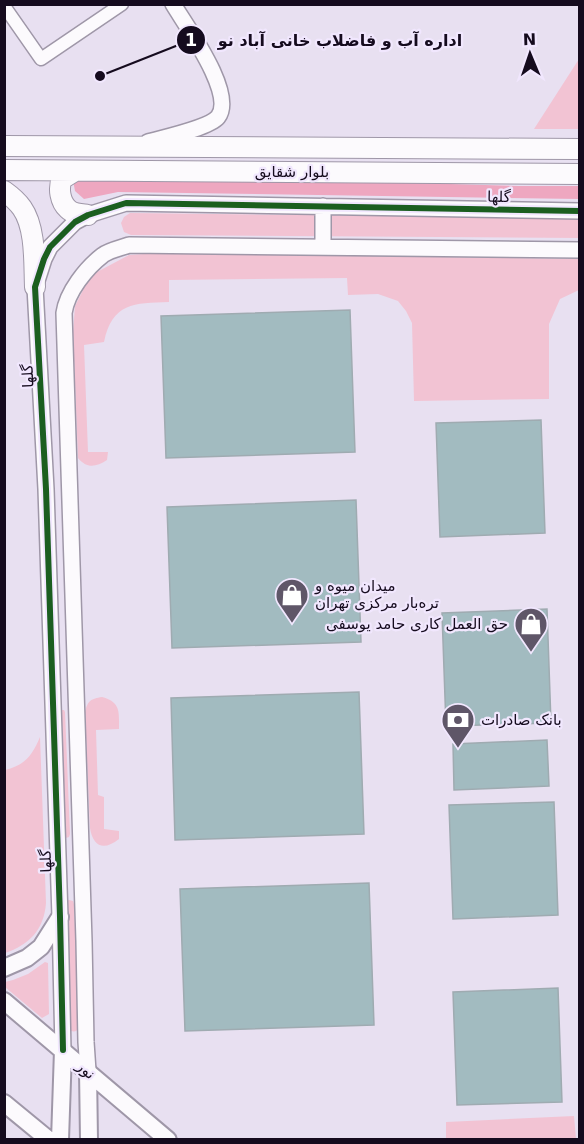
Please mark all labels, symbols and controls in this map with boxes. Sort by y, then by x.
callout: اداره آب و فاضلاب خانی آباد نو [176,23,475,57]
north arrow [500,24,560,84]
text: 1 [185,29,197,50]
text: اداره آب و فاضلاب خانی آباد نو [217,30,462,50]
text: N [522,30,537,49]
street label: بلوار شقایق [255,163,329,181]
street label: گلها [487,188,512,206]
street label: گلها [18,363,38,388]
shop icon: میدان میوه و تره‌بار مرکزی تهران [274,577,310,624]
place label: میدان میوه و تره‌بار مرکزی تهران [314,577,439,612]
shop icon: حق العمل کاری حامد یوسفی [513,606,549,653]
place label: حق العمل کاری حامد یوسفی [326,615,508,633]
bank icon: بانک صادرات [440,702,476,749]
place label: بانک صادرات [481,711,562,729]
street label: گلها [37,848,55,873]
street label: نور [72,1056,99,1083]

